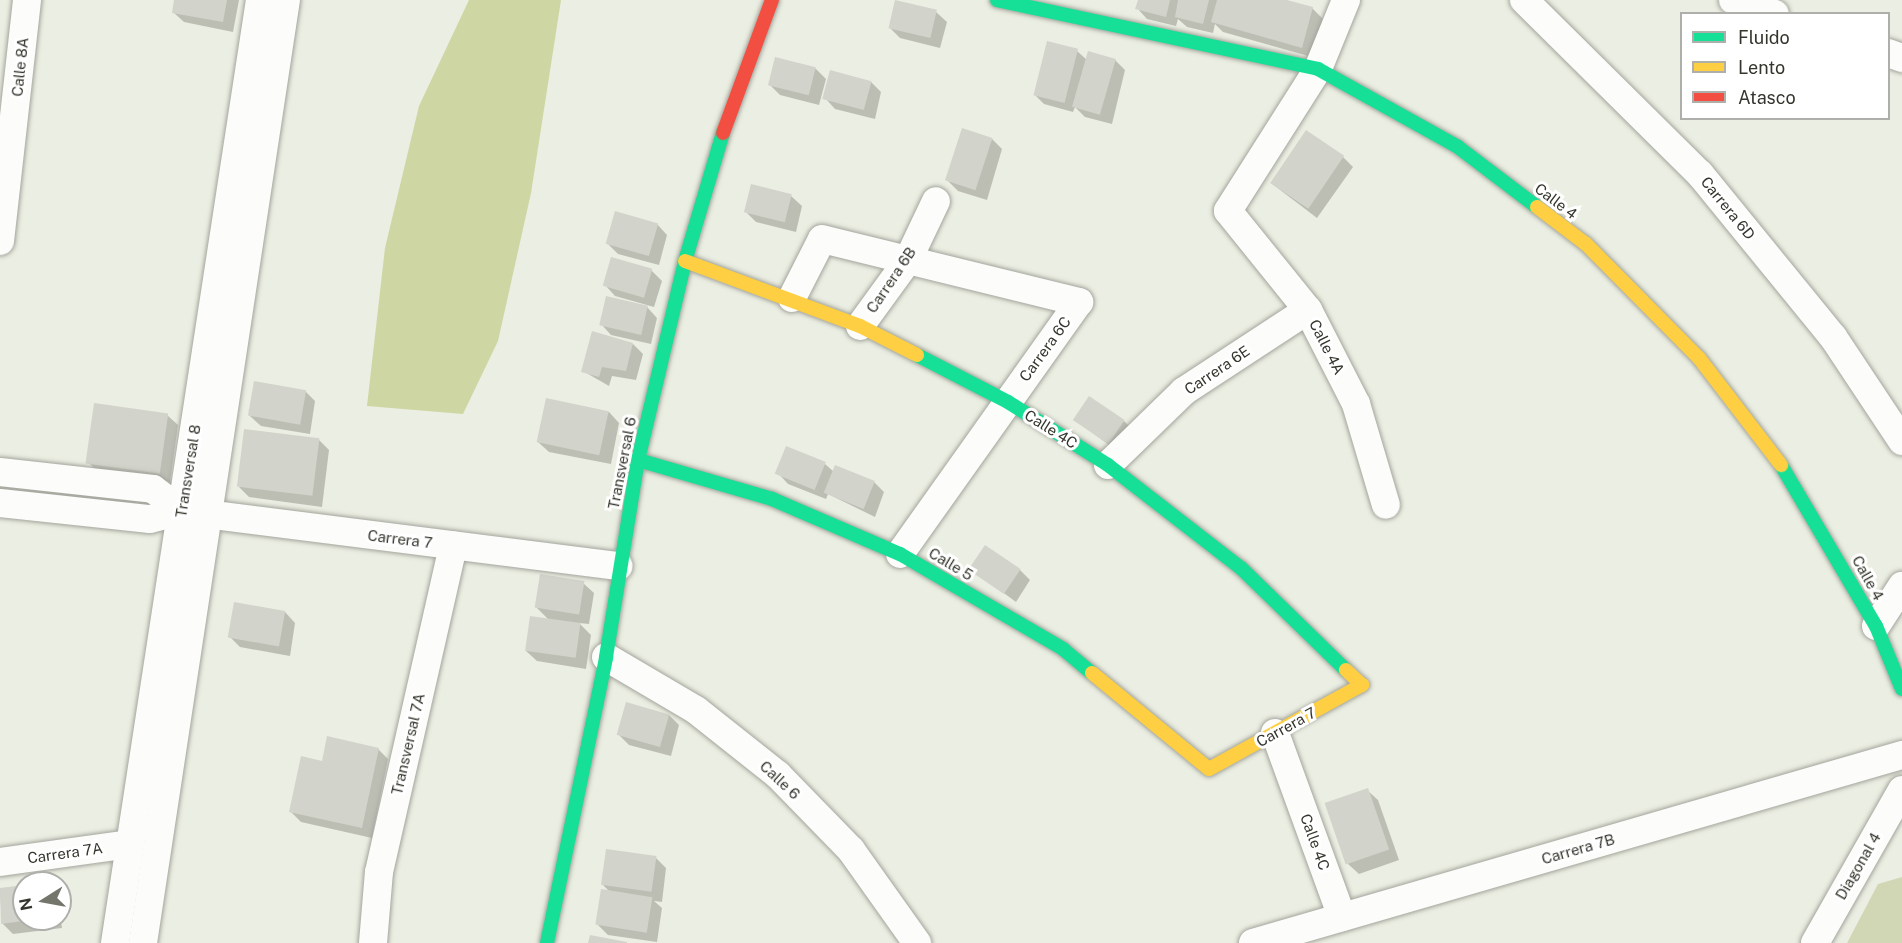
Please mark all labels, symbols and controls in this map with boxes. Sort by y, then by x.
legend [1680,12,1890,120]
text: Fluido [1738,27,1790,48]
street label: Calle 8A [8,36,32,98]
text: Lento [1738,57,1785,78]
text: Atasco [1738,87,1796,108]
street label: Carrera 6D [1697,173,1759,243]
street label: Calle 4 [1531,179,1581,223]
street label: Carrera 6B [862,244,920,316]
street label: Carrera 6C [1015,313,1075,385]
street label: Calle 4A [1306,317,1348,377]
street label: Carrera 6E [1181,342,1253,398]
street label: Calle 4C [1021,406,1081,452]
street label: Transversal 6 [604,415,640,511]
street label: Transversal 8 [172,423,204,519]
street label: Carrera 7 [367,526,433,552]
street label: Calle 5 [925,544,977,584]
street label: Calle 4 [1848,552,1888,604]
street label: Transversal 7A [388,691,428,797]
street label: Carrera 7 [1253,703,1319,751]
street label: Calle 6 [756,757,804,803]
street label: Calle 4C [1296,811,1334,873]
street label: Diagonal 4 [1832,829,1884,903]
street label: Carrera 7B [1539,830,1617,868]
street label: Carrera 7A [26,839,104,867]
north arrow [12,871,72,931]
text: N [15,896,36,912]

